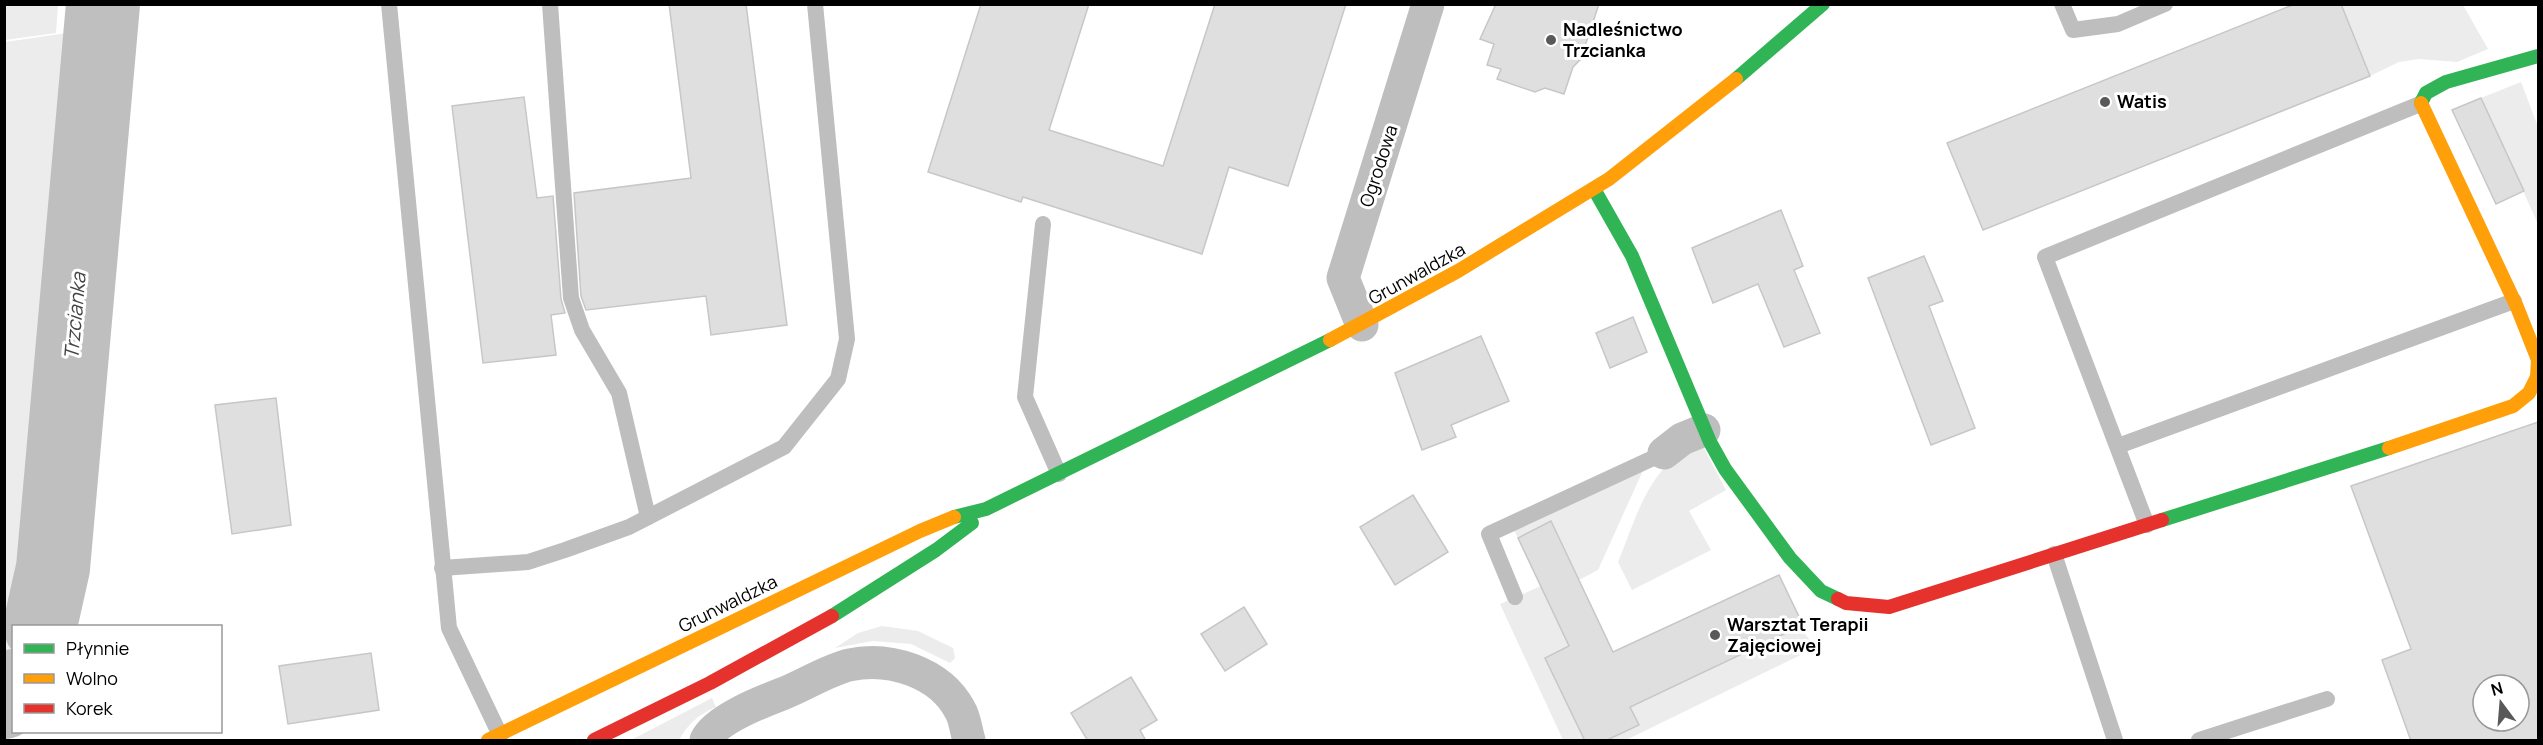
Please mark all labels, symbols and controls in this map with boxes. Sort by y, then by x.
place label: Nadleśnictwo Trzcianka [1563,17,1683,62]
marker: Nadleśnictwo Trzcianka [1544,33,1558,47]
place label: Watis [2117,89,2167,113]
marker: Watis [2098,95,2112,109]
street label: Ogrodowa [1354,122,1403,210]
street label: Grunwaldzka [1364,237,1469,310]
water label: Trzcianka [57,270,92,361]
street label: Grunwaldzka [674,569,781,637]
place label: Warsztat Terapii Zajęciowej [1727,612,1869,657]
legend [12,625,222,733]
marker: Warsztat Terapii Zajęciowej [1708,628,1722,642]
text: Płynnie [66,636,129,660]
text: Wolno [66,666,118,690]
north arrow [2471,673,2531,733]
text: N [2488,676,2505,701]
text: Korek [66,696,113,720]

